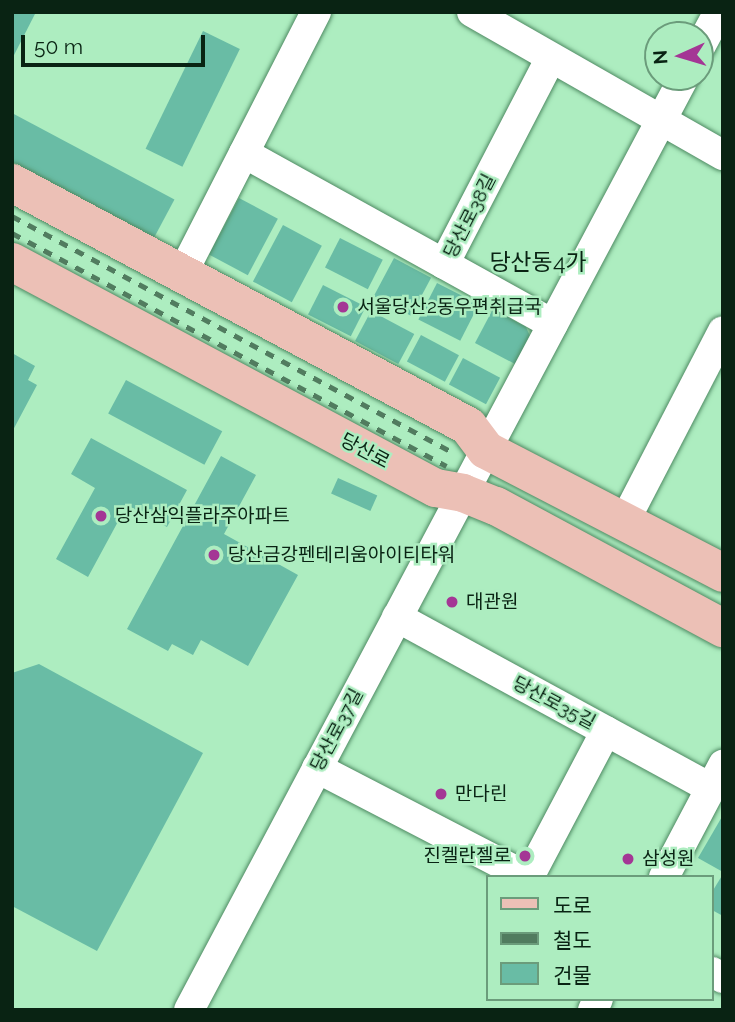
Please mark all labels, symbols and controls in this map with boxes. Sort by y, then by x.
scale bar [24,21,208,65]
north arrow [644,21,714,91]
text: 50 m [34,34,83,59]
text: N [649,49,672,65]
street label: 당산로38길 [439,170,501,262]
district label: 당산동4가 [489,248,587,276]
place label: 서울당산2동우편취급국 [357,296,542,318]
marker: 서울당산2동우편취급국 [335,299,351,315]
street label: 당산로 [336,429,394,473]
place label: 당산삼익플라주아파트 [115,505,290,527]
marker: 당산삼익플라주아파트 [93,508,109,524]
place label: 당산금강펜테리움아이티타워 [228,544,455,566]
marker: 당산금강펜테리움아이티타워 [206,547,222,563]
place label: 대관원 [466,591,518,613]
marker: 대관원 [444,594,460,610]
street label: 당산로35길 [509,672,599,734]
street label: 당산로37길 [306,685,368,775]
place label: 만다린 [455,783,507,805]
marker: 만다린 [433,786,449,802]
place label: 진켈란젤로 [424,845,511,867]
marker: 진켈란젤로 [517,848,533,864]
place label: 삼성원 [642,848,694,870]
marker: 삼성원 [620,851,636,867]
legend [486,875,714,1001]
text: 도로 [553,893,592,918]
text: 철도 [553,928,592,953]
text: 건물 [553,963,592,988]

